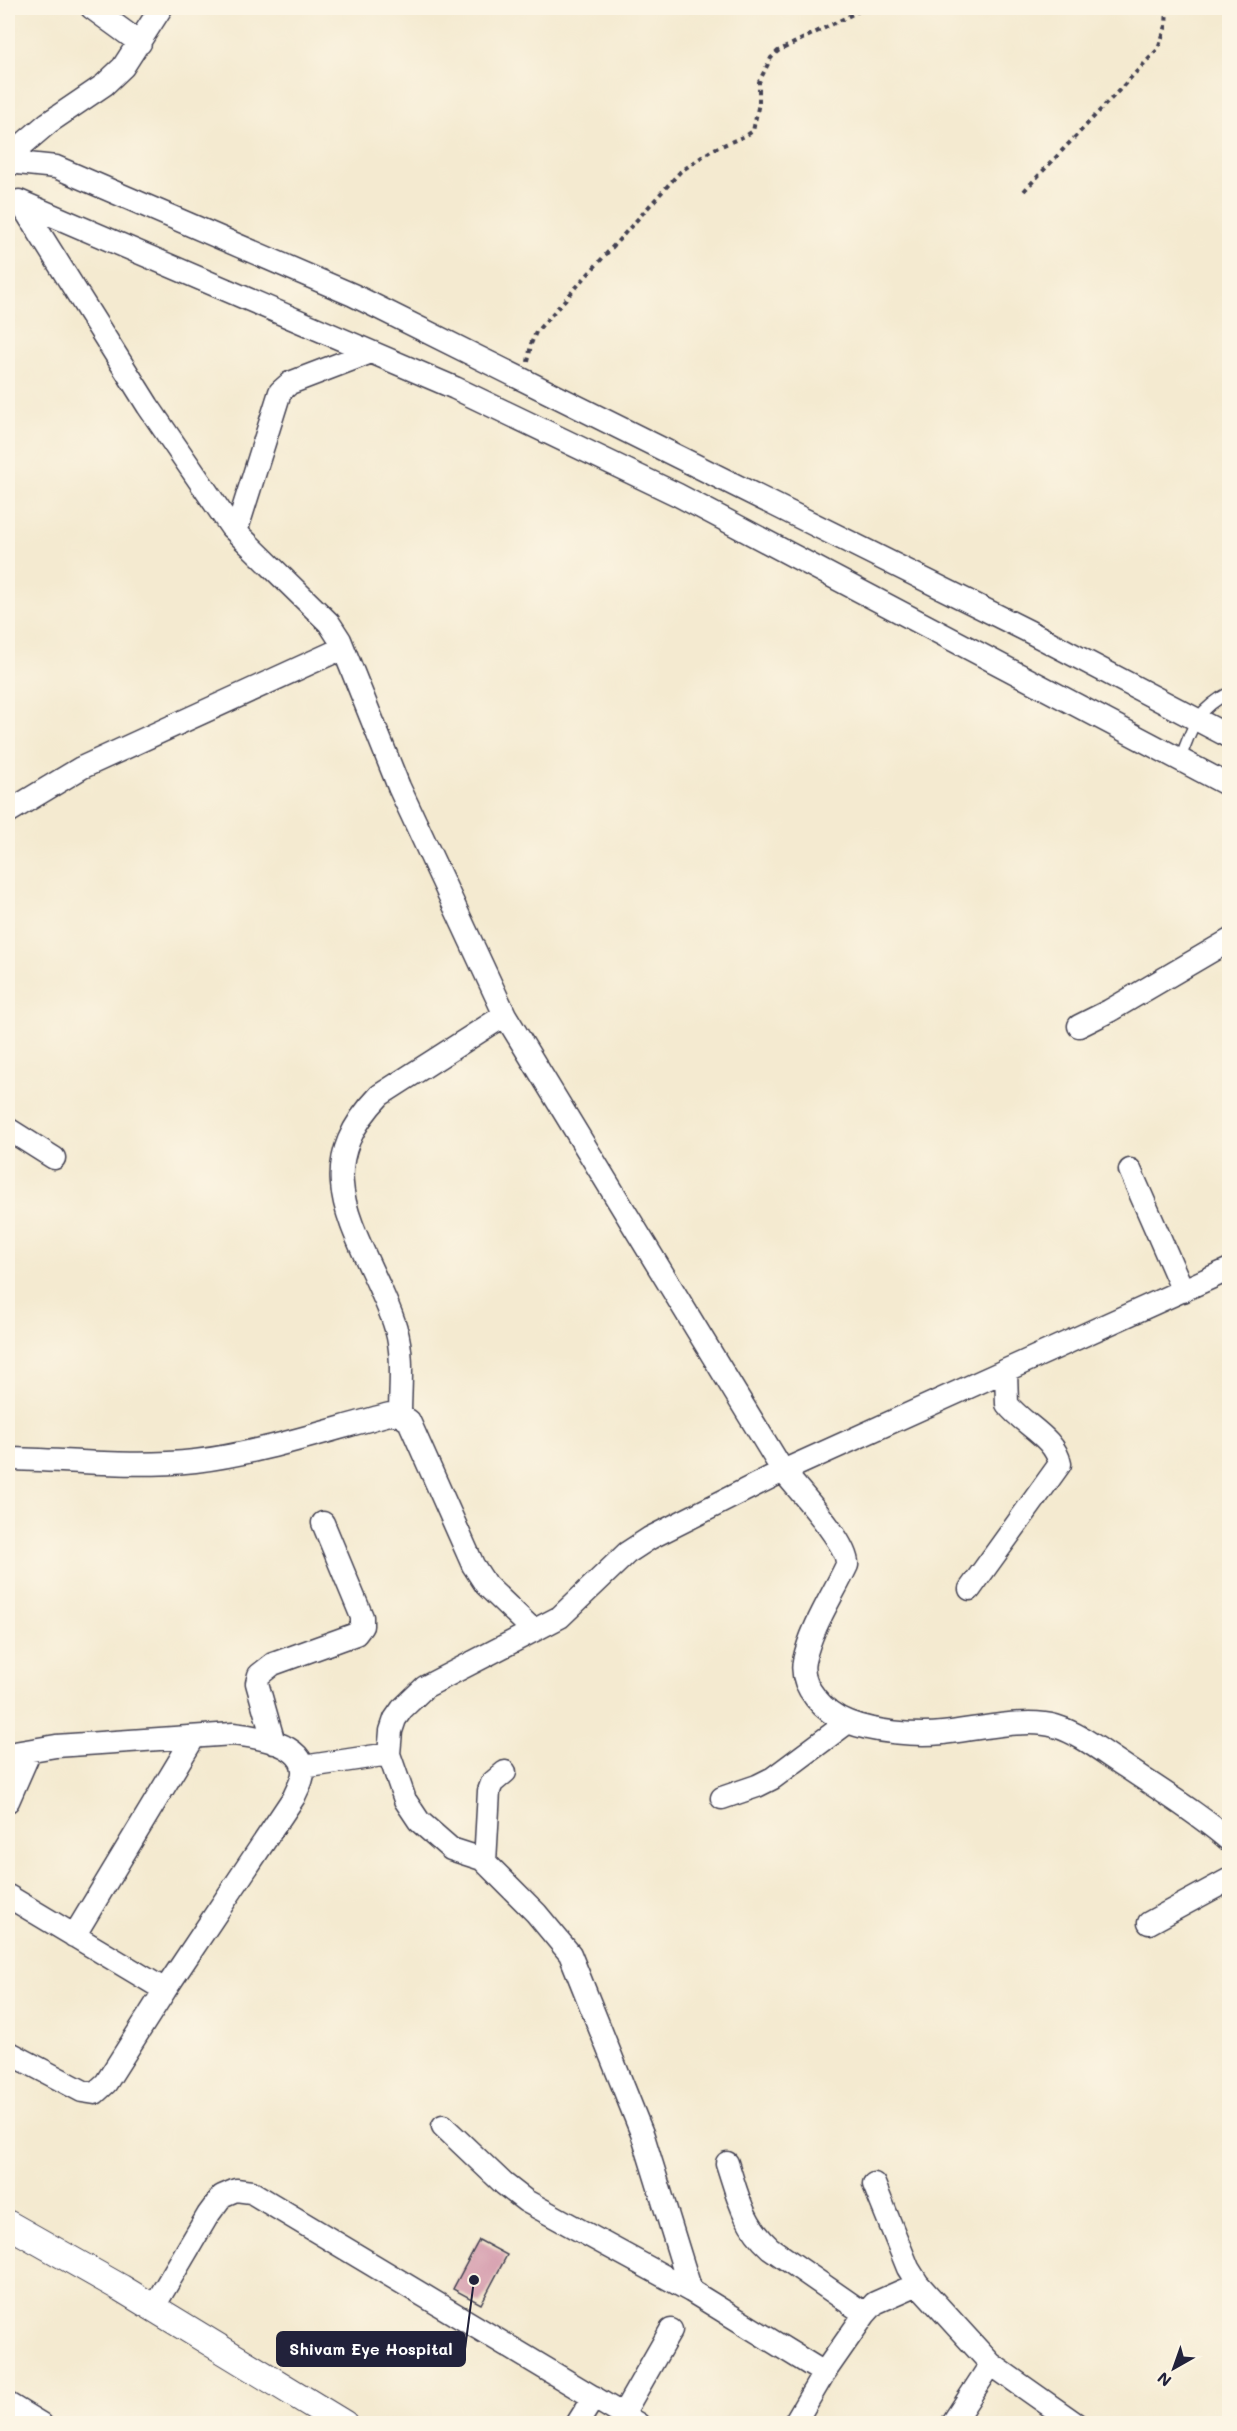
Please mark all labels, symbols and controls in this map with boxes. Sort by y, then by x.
callout: Shivam Eye Hospital [277,2332,465,2366]
text: Shivam Eye Hospital [289,2338,453,2359]
north arrow [1144,2338,1204,2398]
text: N [1153,2368,1175,2392]

